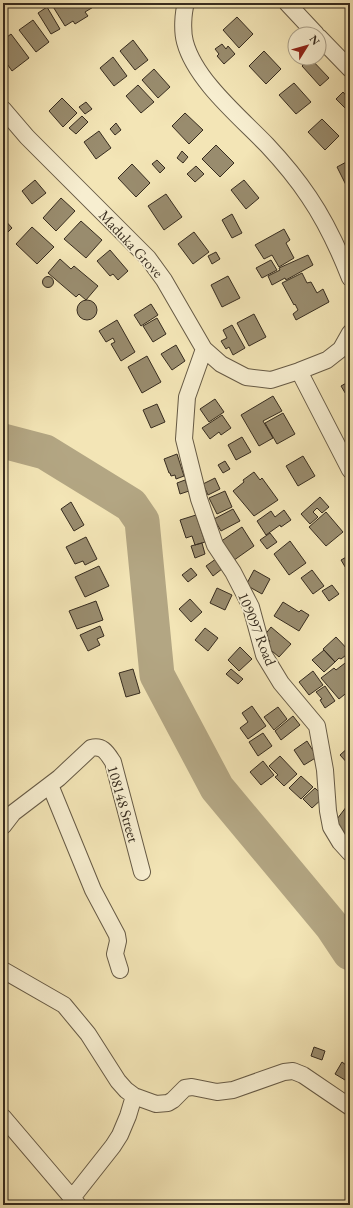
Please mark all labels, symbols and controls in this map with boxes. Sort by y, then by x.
north arrow [287,26,327,66]
text: N [307,32,323,48]
street label: Maduka Grove [95,206,168,282]
street label: 109097 Road [234,589,281,669]
street label: 108148 Street [103,763,144,845]

